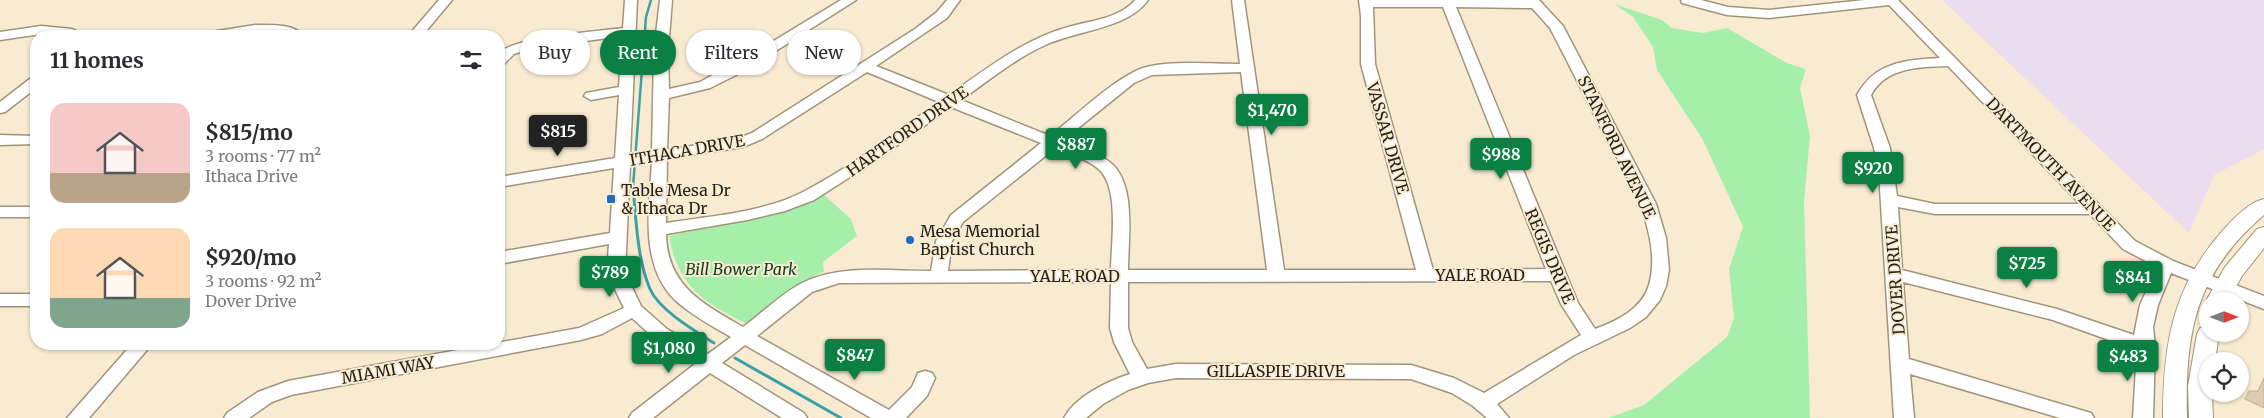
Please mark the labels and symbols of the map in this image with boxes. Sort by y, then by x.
street label: STANFORD AVENUE [1574,72,1661,223]
street label: VASSAR DRIVE [1362,79,1414,197]
street label: HARTFORD DRIVE [842,81,972,181]
street label: DARTMOUTH AVENUE [1982,93,2120,235]
pin: $1,470 [1231,94,1313,136]
pin: $815 [528,114,588,157]
pin: $887 [1046,128,1106,170]
street label: ITHACA DRIVE [628,130,747,170]
pin: $988 [1471,138,1531,180]
pin: $920 [1843,152,1903,194]
place label: Table Mesa Dr & Ithaca Dr [621,180,731,218]
marker: Table Mesa Dr & Ithaca Dr [605,193,617,205]
street label: REGIS DRIVE [1521,205,1579,308]
place label: Mesa Memorial Baptist Church [920,221,1040,259]
street label: DOVER DRIVE [1881,223,1909,336]
marker: Mesa Memorial Baptist Church [904,234,916,246]
pin: $725 [1997,246,2057,289]
pin: $789 [580,256,640,298]
park label: Bill Bower Park [685,259,797,279]
pin: $841 [2103,260,2163,303]
street label: YALE ROAD [1434,265,1525,285]
street label: YALE ROAD [1029,266,1120,286]
north arrow [2199,292,2249,342]
pin: $1,080 [628,332,710,374]
pin: $847 [825,338,885,381]
pin: $483 [2098,340,2158,382]
street label: MIAMI WAY [340,352,437,388]
street label: GILLASPIE DRIVE [1207,361,1346,381]

